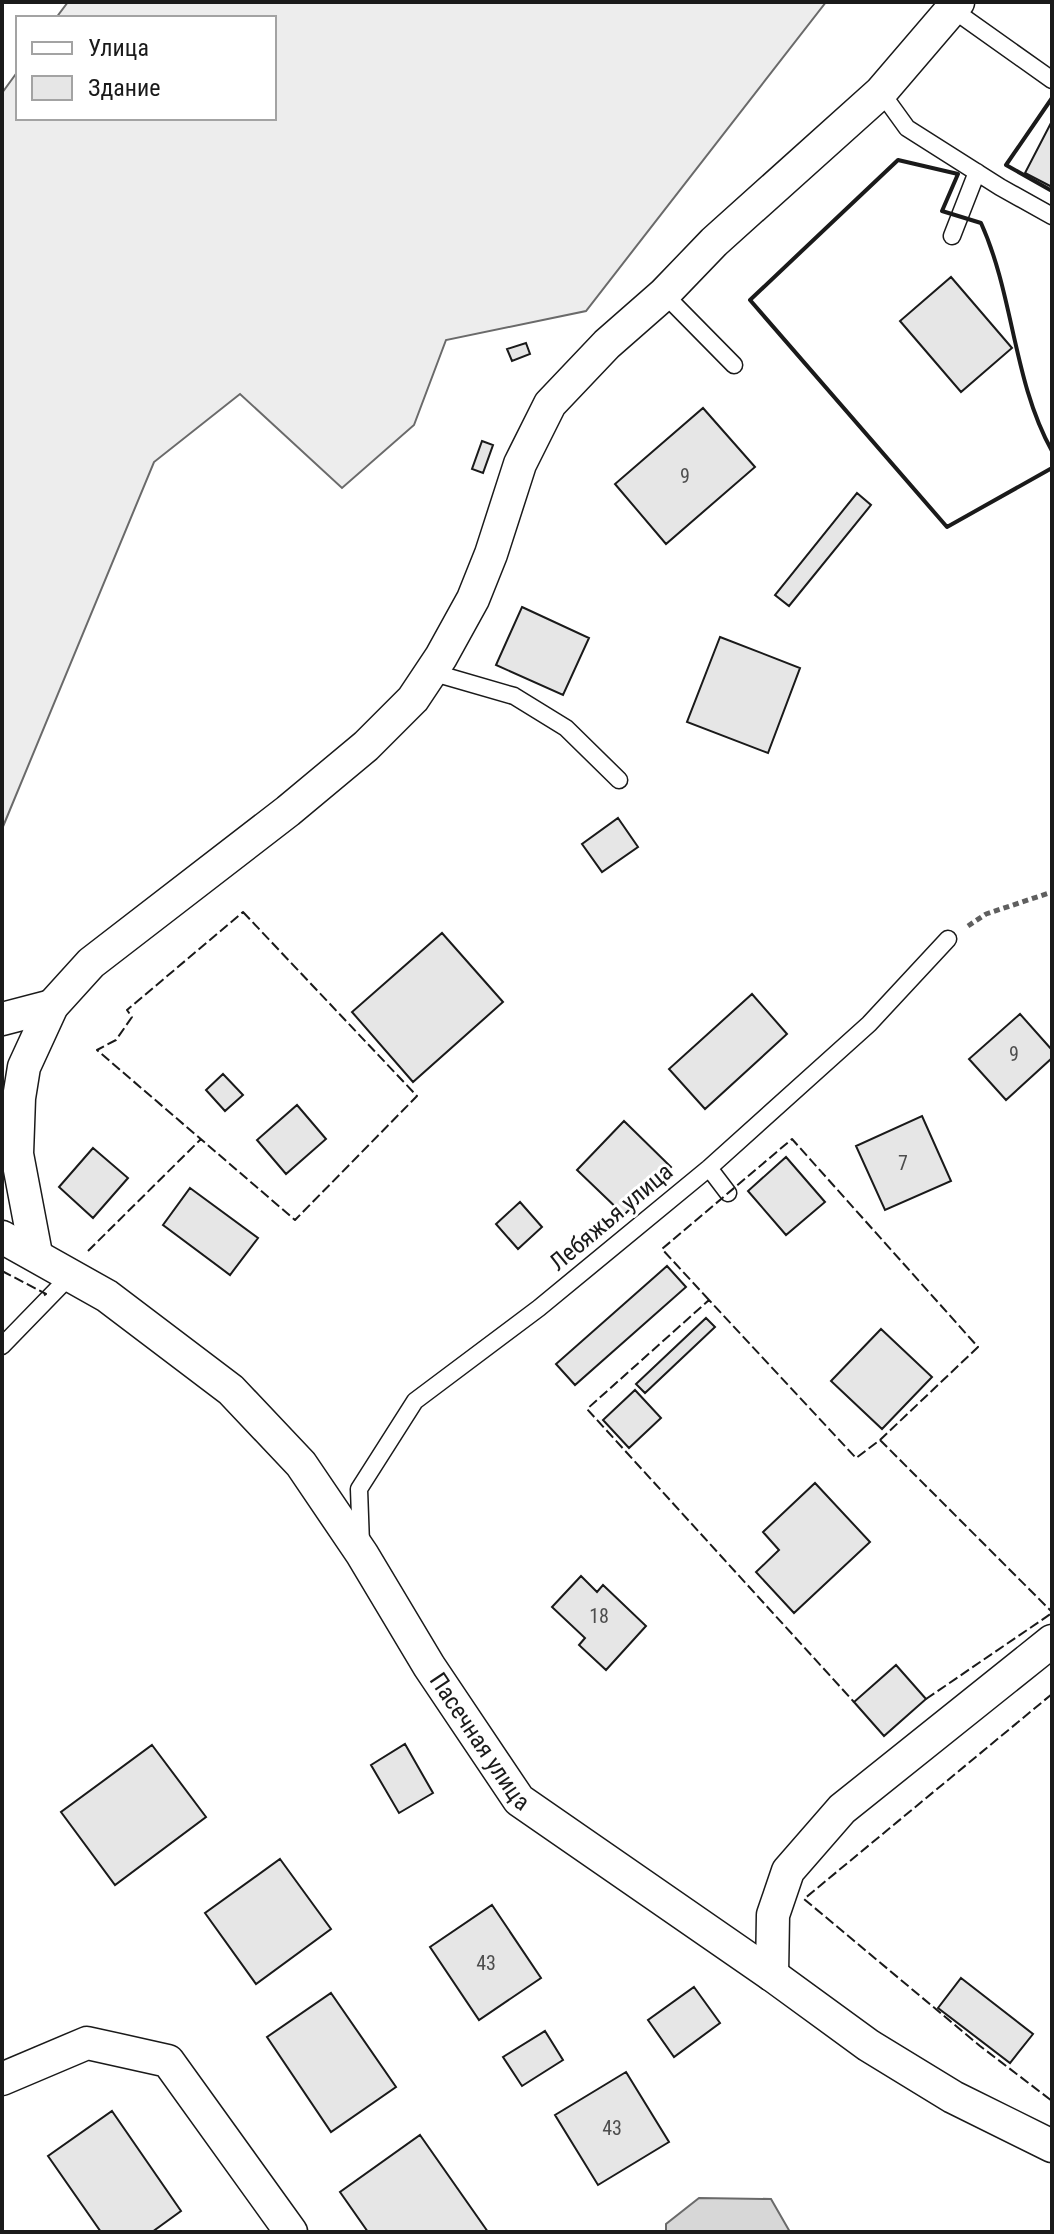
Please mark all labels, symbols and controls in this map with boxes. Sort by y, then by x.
legend [16,16,276,120]
text: Улица [88,34,149,62]
text: Здание [88,74,160,102]
house number: 9 [680,464,690,488]
house number: 9 [1009,1042,1019,1066]
house number: 7 [898,1151,908,1175]
street label: Лебяжья улица [544,1157,678,1277]
house number: 18 [589,1604,609,1628]
street label: Пасечная улица [424,1668,534,1817]
house number: 43 [476,1951,496,1975]
house number: 43 [602,2116,622,2140]

